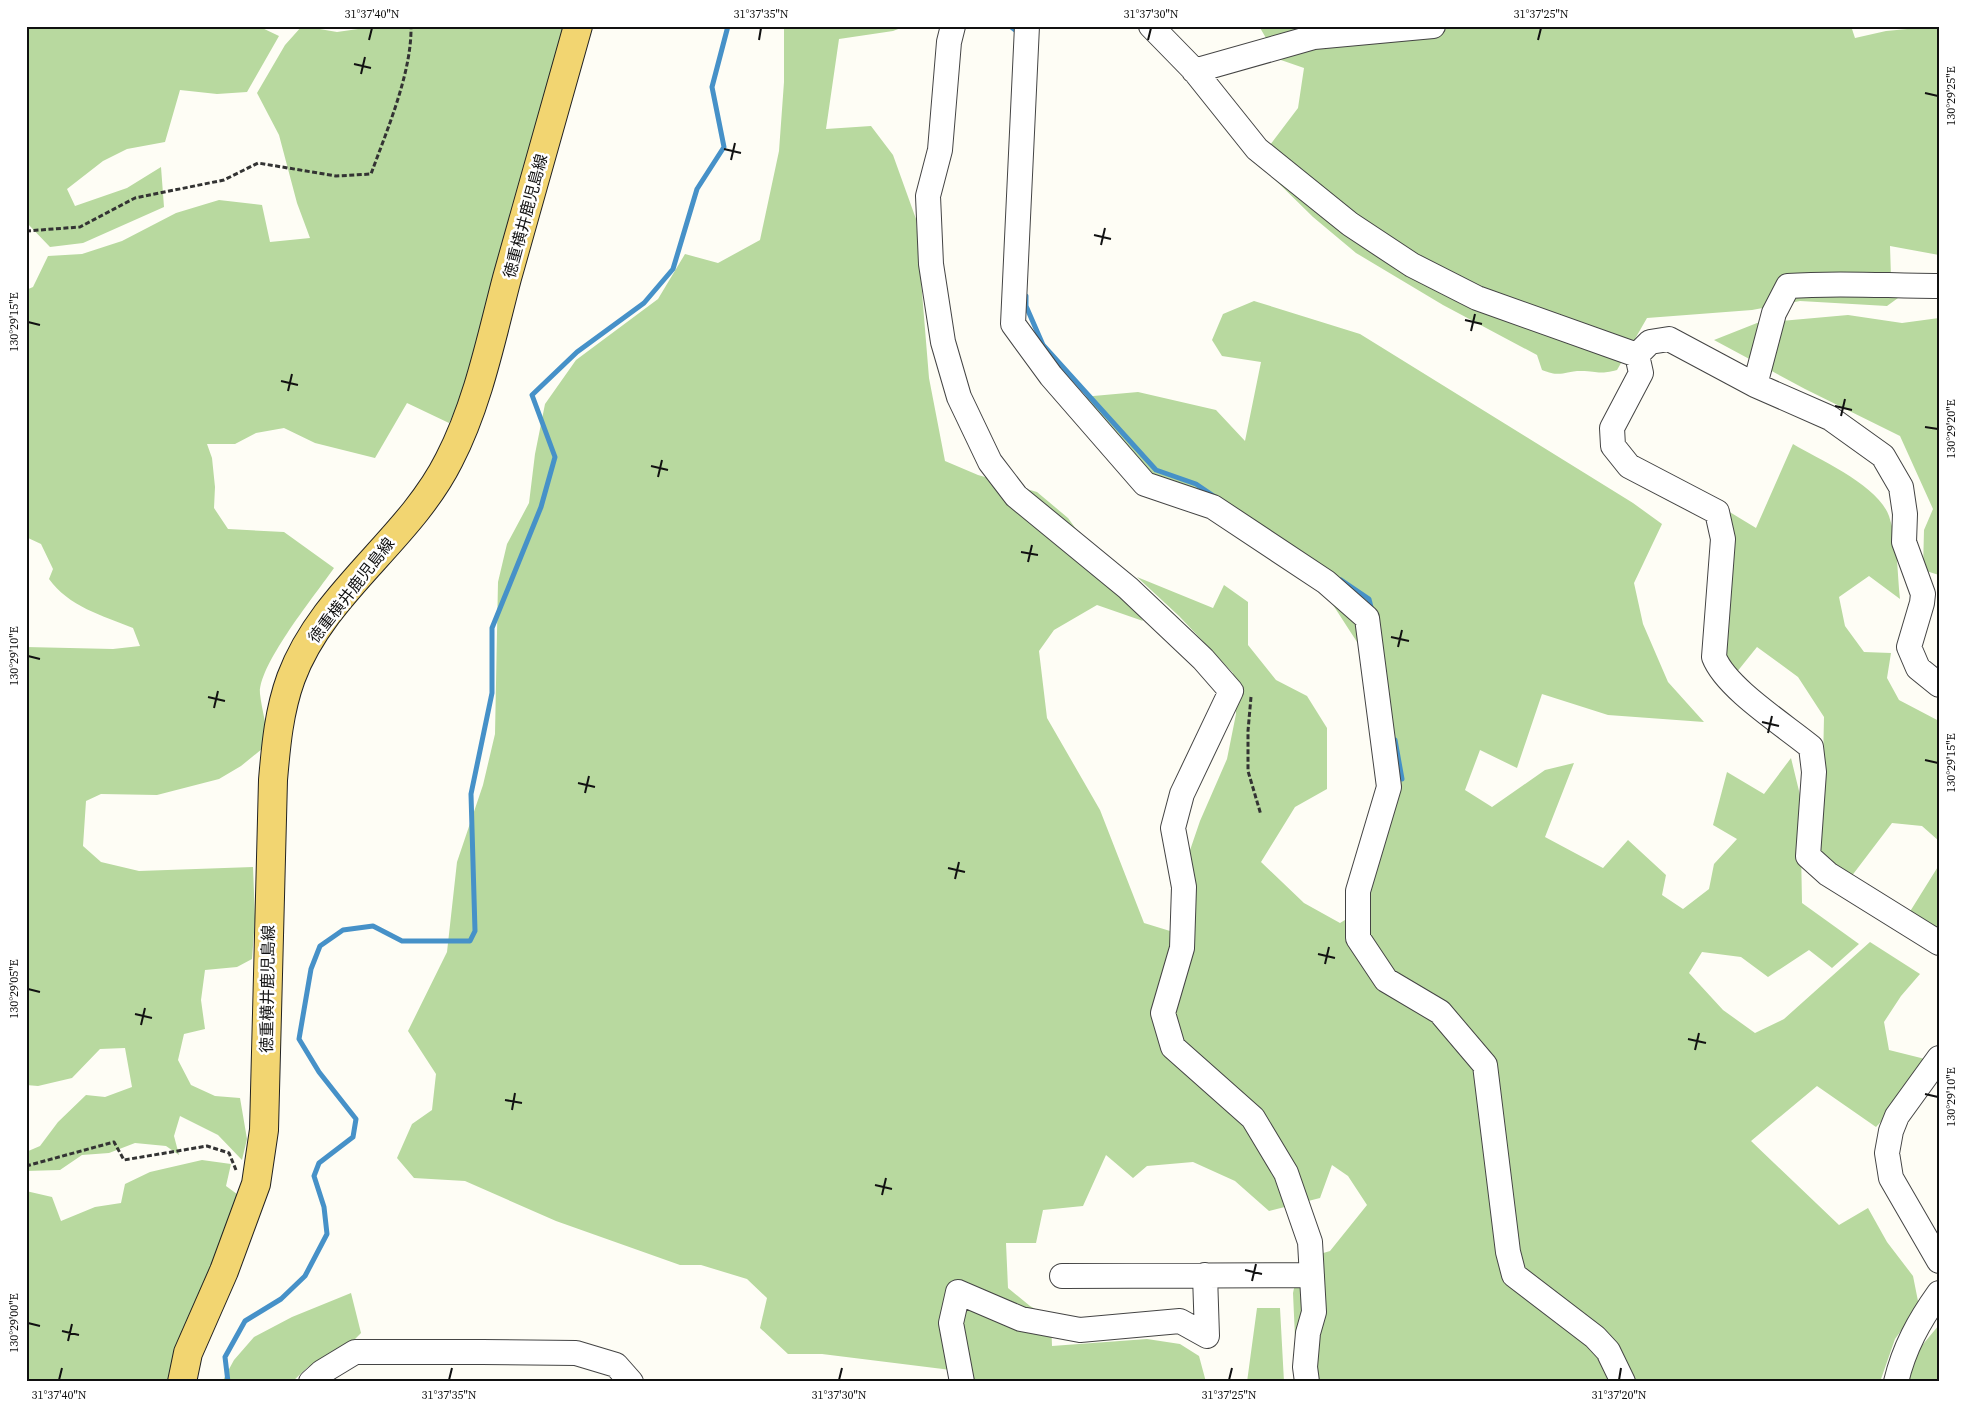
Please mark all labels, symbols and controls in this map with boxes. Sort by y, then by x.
text: 31°37'40"N [344,6,400,22]
text: 31°37'35"N [733,6,789,22]
text: 31°37'30"N [1123,6,1179,22]
text: 31°37'25"N [1513,6,1569,22]
text: 130°29'25"E [1943,66,1959,126]
street label: 徳重横井鹿児島線 [498,151,552,281]
text: 130°29'15"E [6,292,22,352]
text: 130°29'20"E [1943,399,1959,459]
street label: 徳重横井鹿児島線 [303,533,399,647]
text: 130°29'10"E [6,626,22,686]
text: 130°29'15"E [1943,733,1959,793]
street label: 徳重横井鹿児島線 [255,925,279,1053]
text: 130°29'05"E [6,959,22,1019]
text: 130°29'10"E [1943,1067,1959,1127]
text: 130°29'00"E [6,1293,22,1353]
text: 31°37'40"N [31,1387,87,1403]
text: 31°37'35"N [421,1387,477,1403]
text: 31°37'30"N [811,1387,867,1403]
text: 31°37'25"N [1201,1387,1257,1403]
text: 31°37'20"N [1591,1387,1647,1403]

